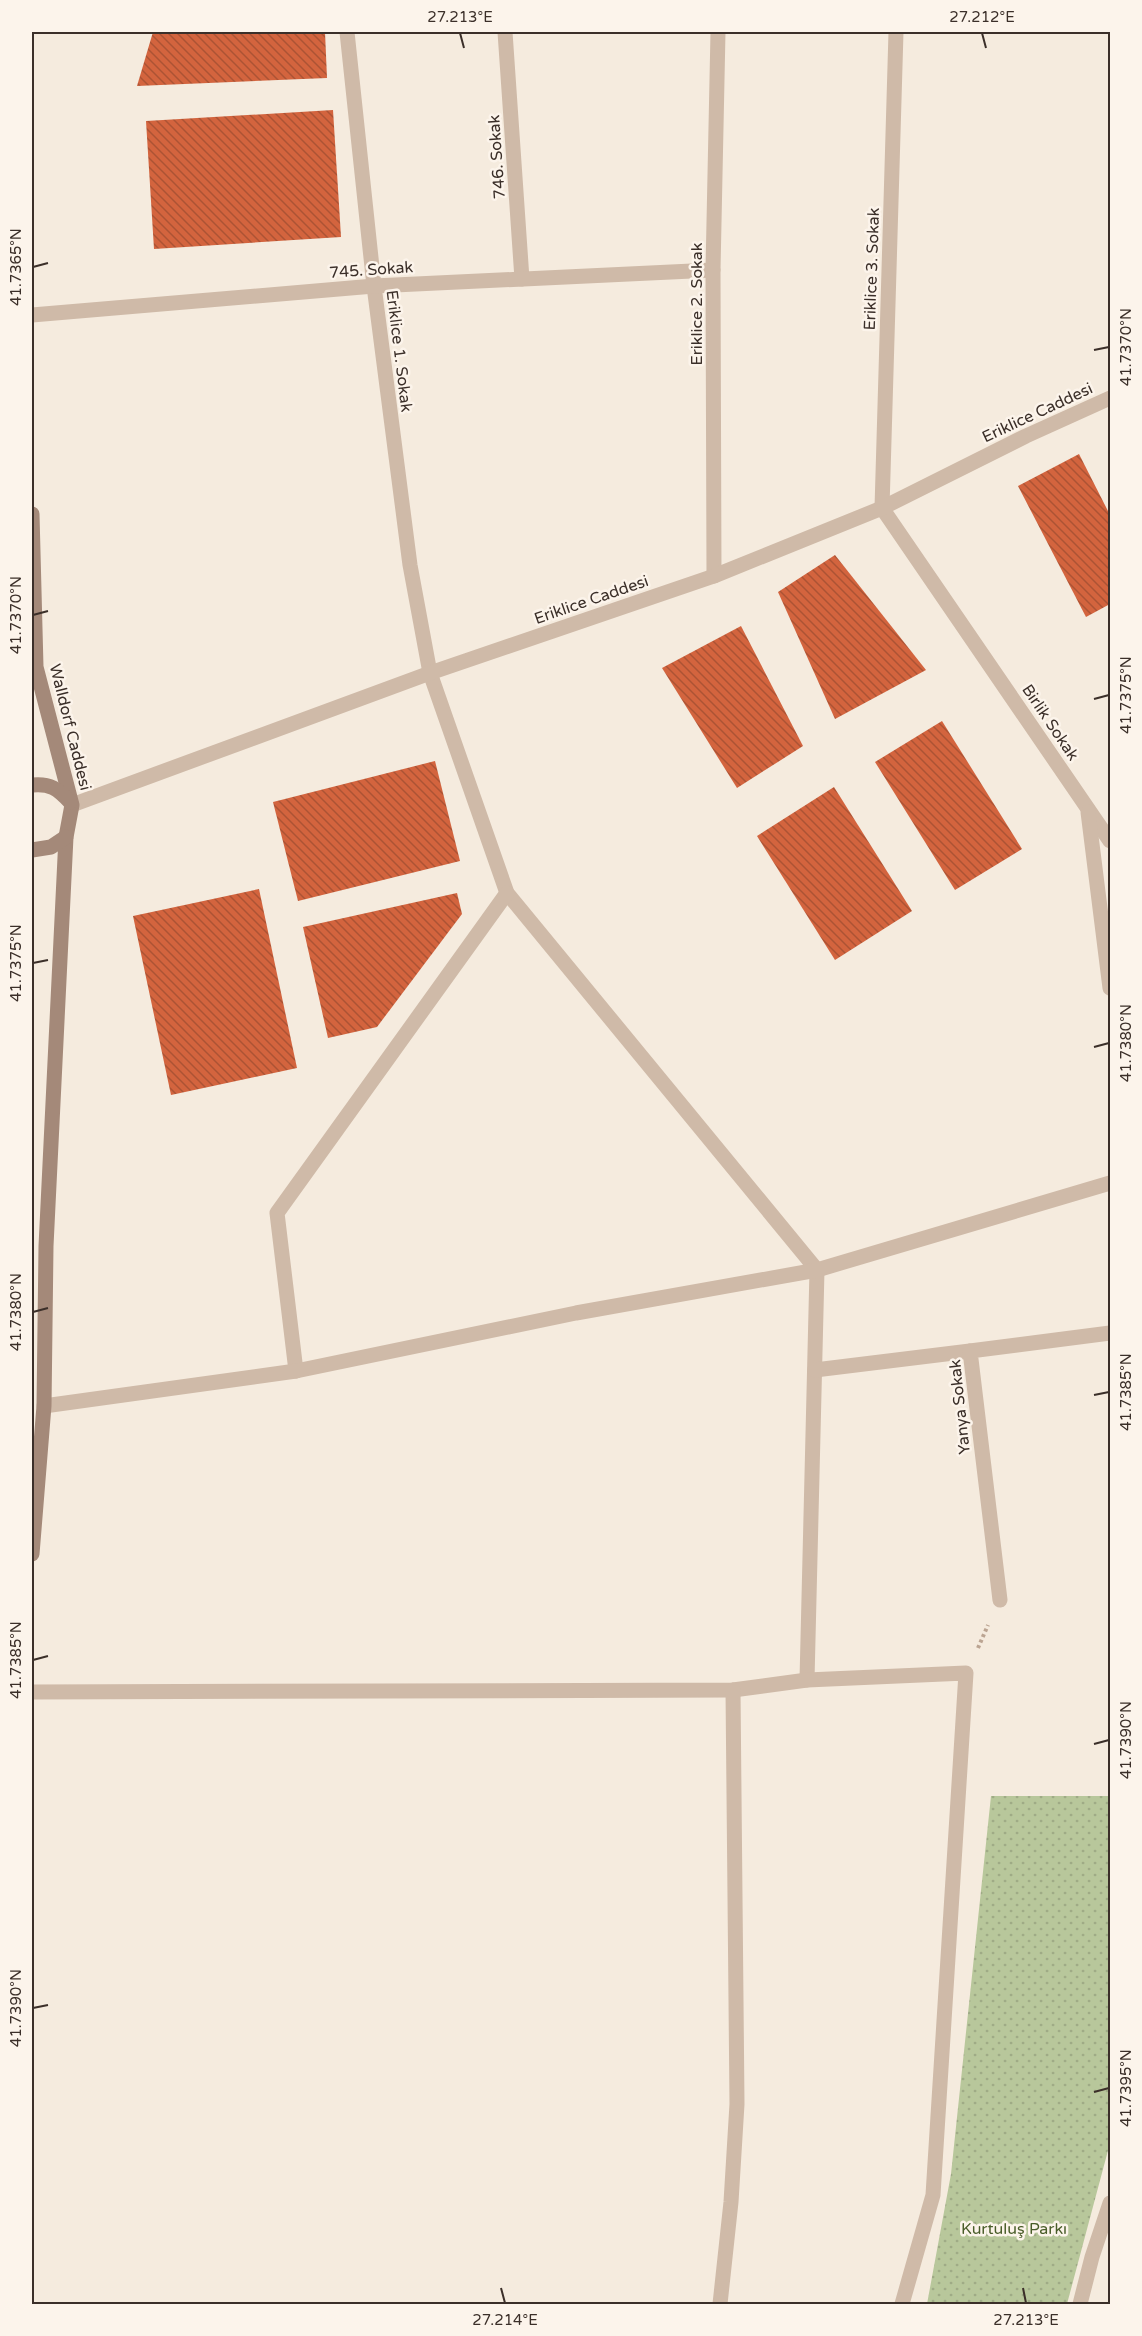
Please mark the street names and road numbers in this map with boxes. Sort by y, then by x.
street label: 746. Sokak [484,114,510,200]
street label: Eriklice 3. Sokak [860,207,884,331]
street label: Eriklice 2. Sokak [687,242,707,365]
street label: 745. Sokak [328,257,414,283]
street label: Eriklice 1. Sokak [382,289,416,414]
street label: Eriklice Caddesi [979,379,1096,447]
street label: Eriklice Caddesi [532,571,651,629]
street label: Walldorf Caddesi [45,662,95,793]
street label: Birlik Sokak [1017,681,1083,765]
street label: Yanya Sokak [945,1358,975,1455]

